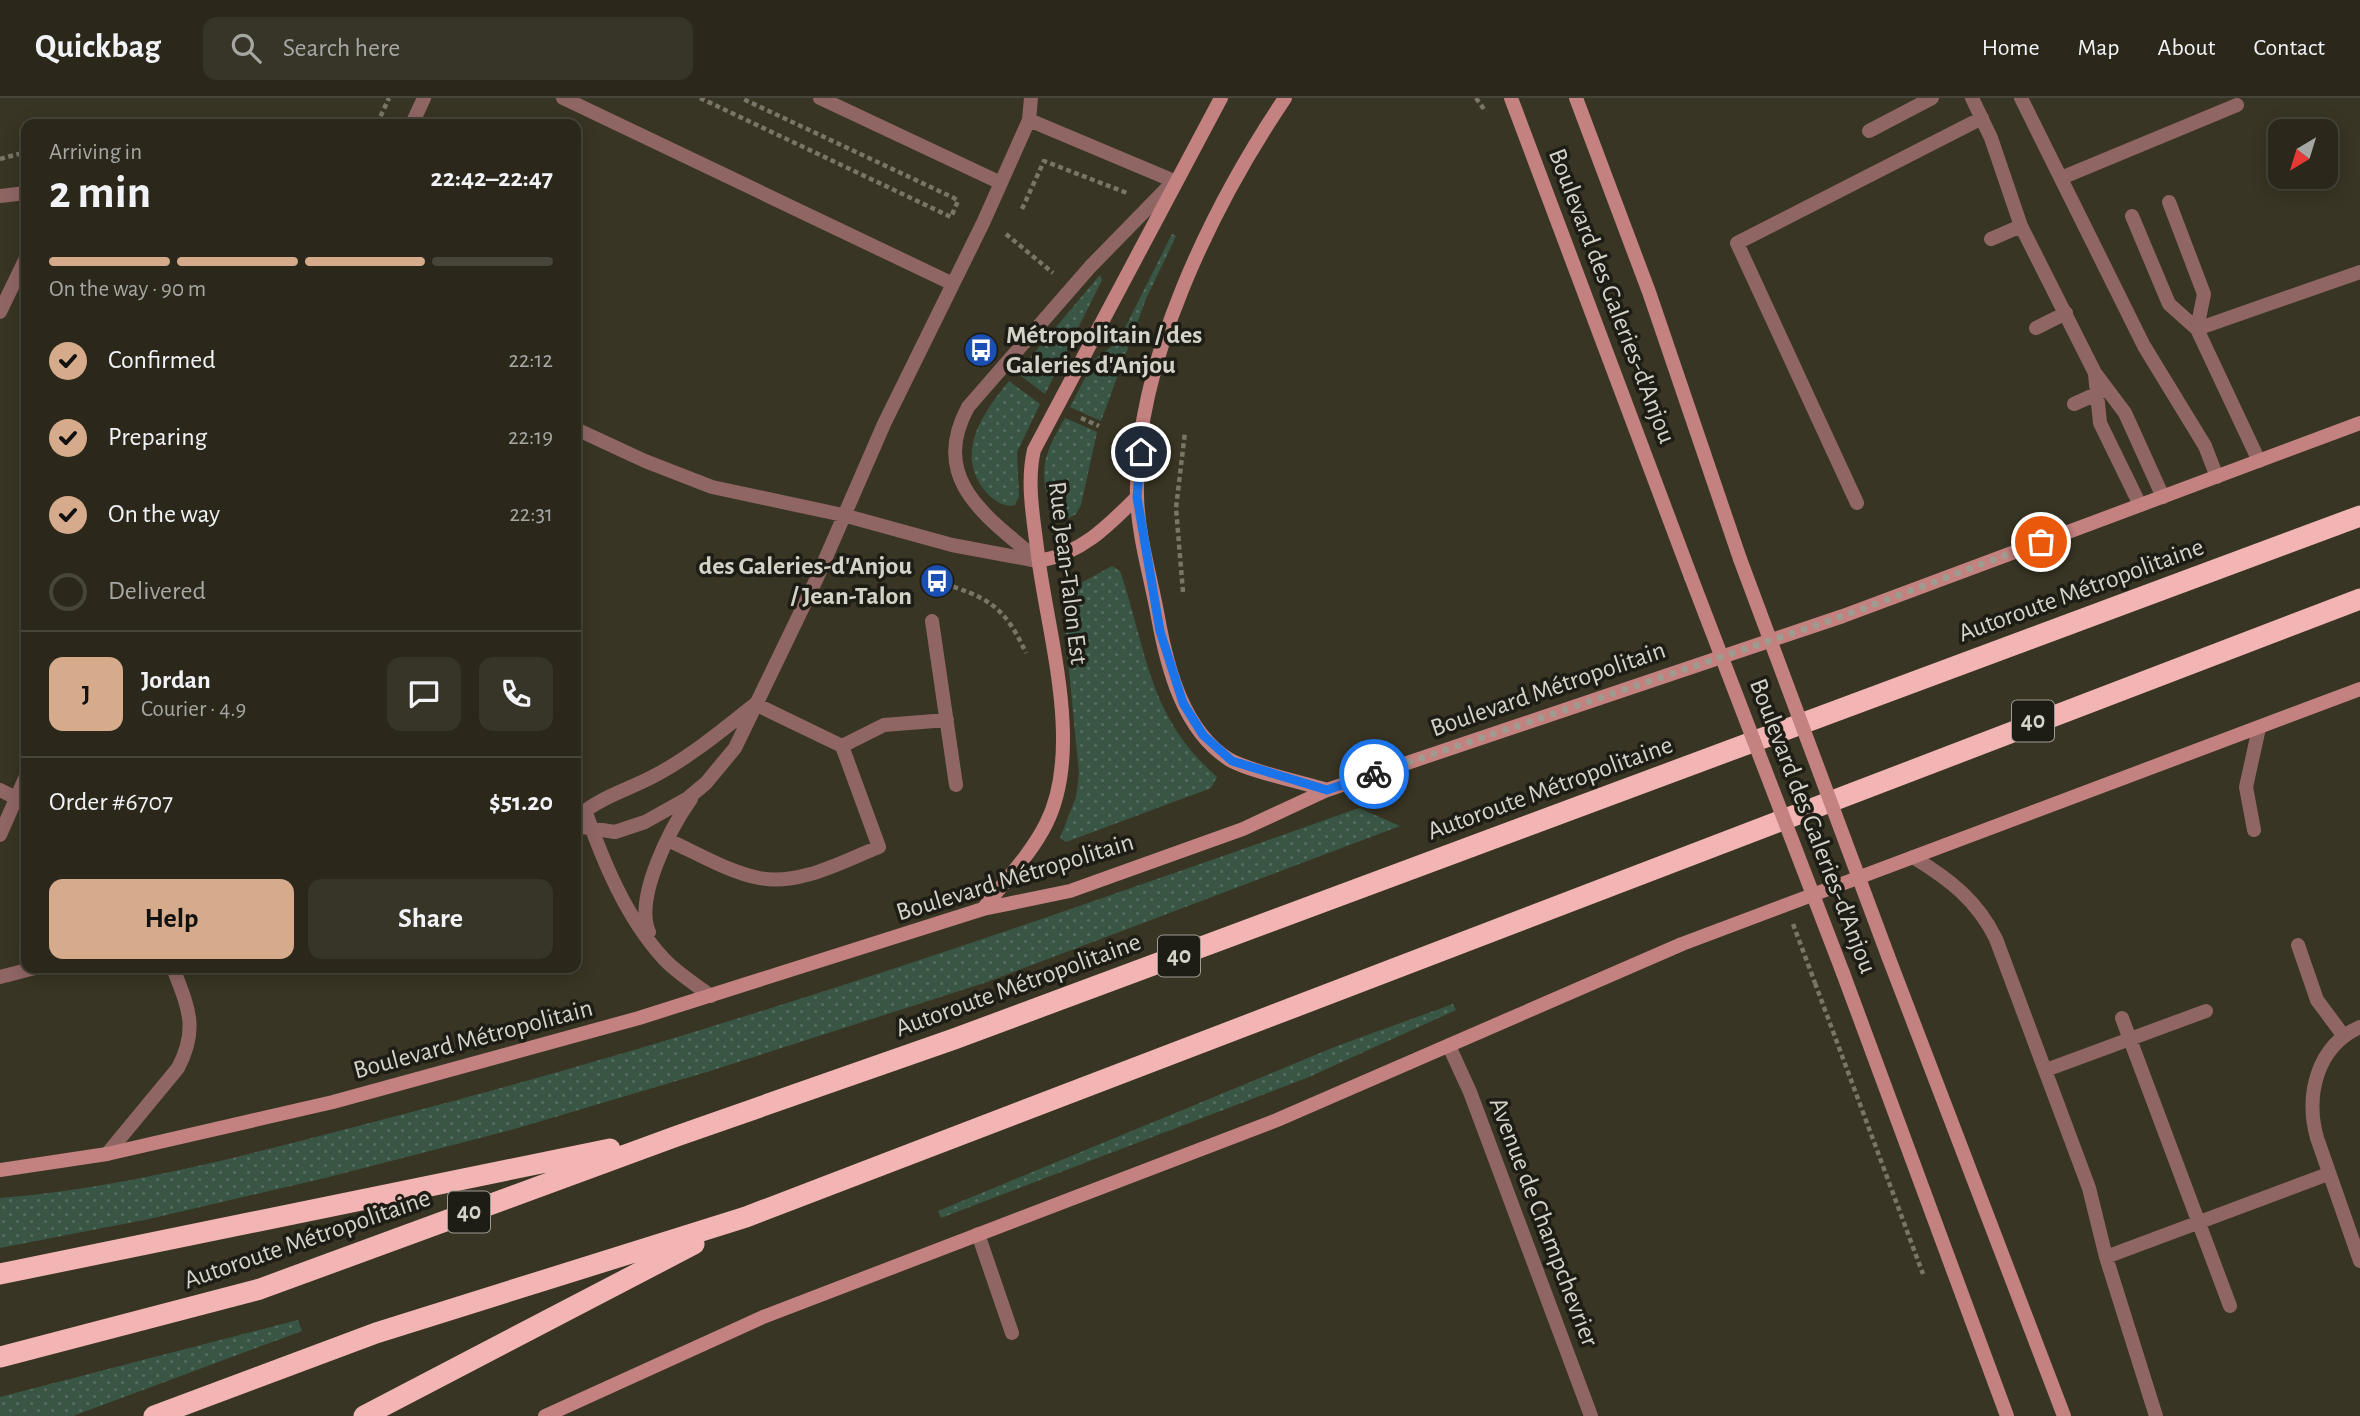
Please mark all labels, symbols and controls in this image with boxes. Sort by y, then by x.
search box [203,17,693,80]
icon: search [227,29,265,67]
text: Quickbag [35,31,161,64]
text: Search here [283,35,400,61]
text: Home [1982,36,2040,60]
text: Map [2078,36,2120,60]
text: About [2158,36,2215,60]
text: Contact [2253,36,2325,60]
north arrow [2268,119,2338,189]
map controls [2268,119,2338,189]
text: Arriving in [49,141,142,164]
street label: Boulevard des Galeries-d'Anjou [1544,145,1680,447]
text: 22:42–22:47 [430,165,553,191]
text: 2 min [49,170,151,216]
text: On the way · 90 m [49,278,206,301]
place label: Métropolitain / des Galeries d'Anjou [1006,322,1202,378]
bus stop icon: Métropolitain / des Galeries d'Anjou [962,331,1000,369]
icon: check [49,342,87,380]
text: Confirmed [108,347,216,373]
text: 22:12 [508,349,553,372]
icon: check [49,419,87,457]
pin [1111,422,1171,482]
text: Preparing [108,424,207,450]
text: 22:19 [508,426,553,449]
icon: home [1122,433,1160,471]
street label: Rue Jean-Talon Est [1044,480,1092,666]
icon: check [49,496,87,534]
text: On the way [108,501,220,527]
text: 22:31 [509,503,553,526]
pin [2011,512,2071,572]
icon: bag [2022,523,2060,561]
street label: Autoroute Métropolitaine [1955,534,2207,646]
place label: des Galeries-d'Anjou / Jean-Talon [699,553,912,609]
bus stop icon: des Galeries-d'Anjou / Jean-Talon [918,562,956,600]
text: Delivered [108,578,206,604]
street label: Boulevard Métropolitain [1427,637,1669,741]
button: chat [387,657,461,731]
button: phone [479,657,553,731]
text: Jordan [141,667,211,693]
street label: Boulevard des Galeries-d'Anjou [1745,675,1881,977]
text: J [82,681,90,707]
text: Courier · 4.9 [141,698,246,721]
road number: 40 [2012,700,2054,742]
street label: Autoroute Métropolitaine [1424,732,1676,844]
courier [1339,739,1409,809]
icon: bike [1355,755,1393,793]
text: Order #6707 [49,789,173,815]
text: $51.20 [489,789,553,815]
street label: Boulevard Métropolitain [893,828,1137,926]
button: Help [49,879,294,959]
button: Share [308,879,553,959]
street label: Autoroute Métropolitaine [892,929,1144,1041]
road number: 40 [1158,936,1200,976]
street label: Boulevard Métropolitain [350,995,596,1083]
street label: Avenue de Champchevrier [1485,1094,1604,1351]
street label: Autoroute Métropolitaine [180,1185,434,1293]
road number: 40 [448,1192,490,1232]

